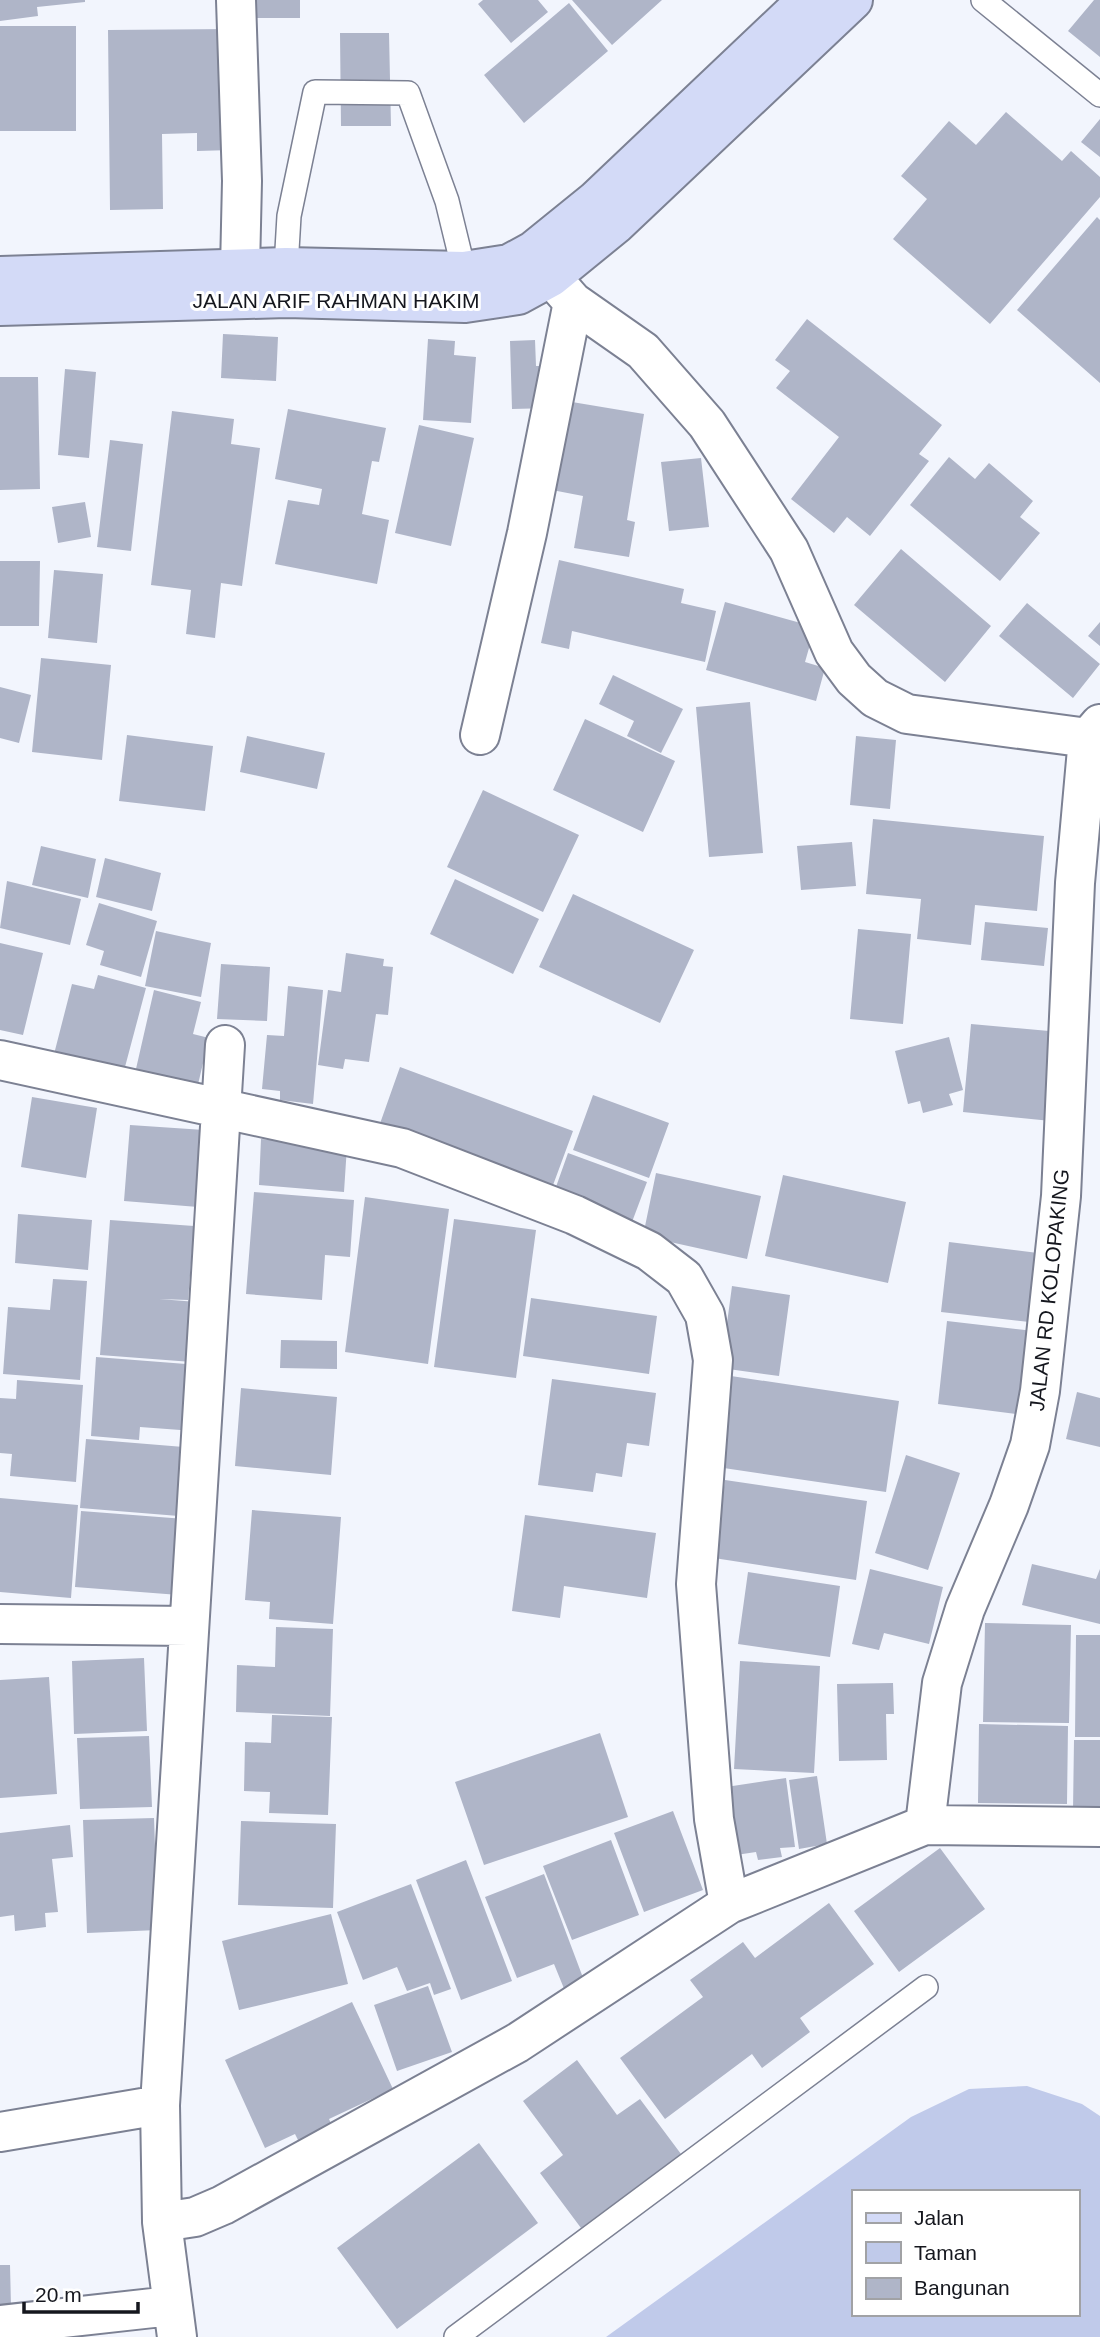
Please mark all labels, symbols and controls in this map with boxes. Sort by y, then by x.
street label: JALAN ARIF RAHMAN HAKIM [192,289,480,312]
street label: JALAN RD KOLOPAKING [1025,1168,1073,1412]
legend [852,2190,1079,2316]
text: Jalan [914,2206,964,2229]
text: Taman [914,2241,977,2264]
scale bar [24,2270,138,2314]
text: Bangunan [914,2276,1010,2299]
text: 20 m [35,2283,82,2306]

